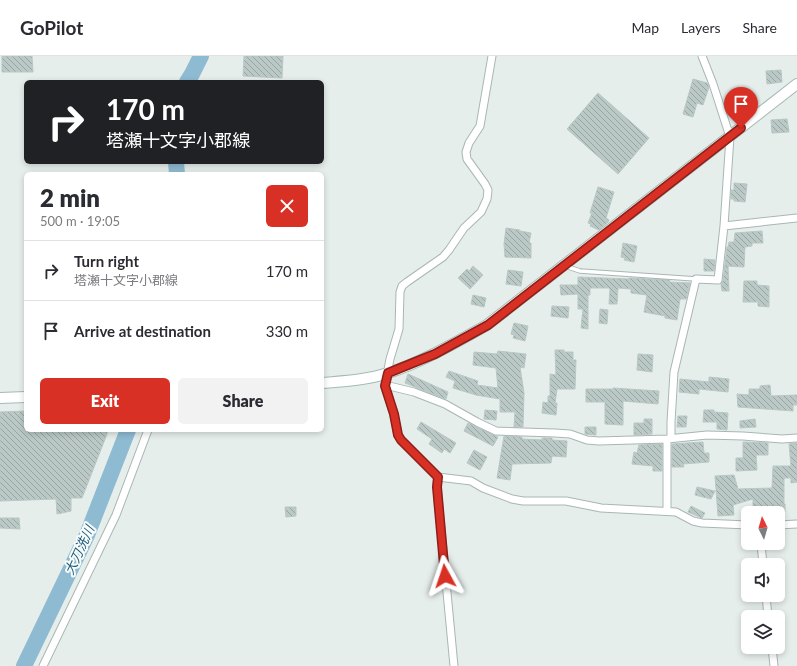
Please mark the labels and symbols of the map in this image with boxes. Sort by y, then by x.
pin [724,87,758,128]
north arrow [741,506,785,550]
water label: 大刀洗川 [61,521,98,577]
position arrow [424,555,466,597]

